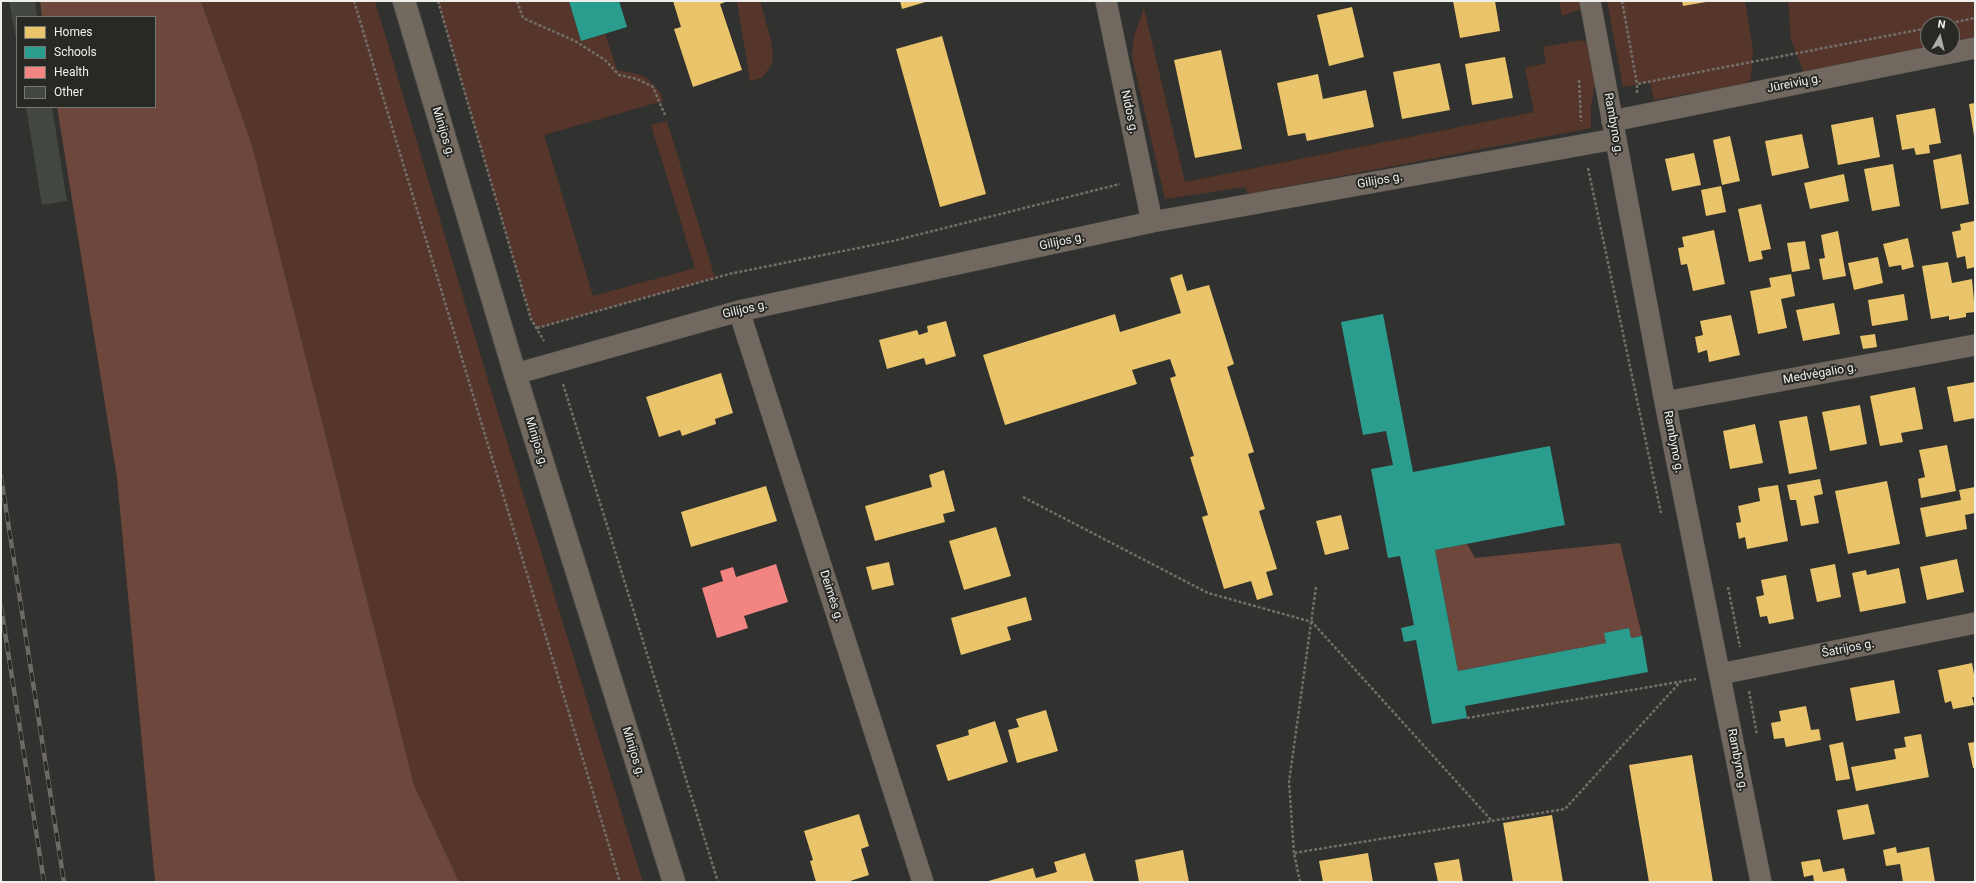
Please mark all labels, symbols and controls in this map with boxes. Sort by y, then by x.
legend [16,16,156,108]
north arrow [1920,16,1960,56]
text: N [1937,18,1946,32]
text: Homes [54,25,92,39]
text: Schools [54,45,97,59]
text: Health [54,65,89,79]
street label: Jūreivių g. [1766,72,1822,96]
text: Other [54,85,83,99]
street label: Nidos g. [1117,89,1141,135]
street label: Rambyno g. [1600,92,1626,156]
street label: Minijos g. [429,105,457,159]
street label: Gilijos g. [1356,170,1404,192]
street label: Gilijos g. [1038,230,1086,254]
street label: Gilijos g. [721,298,769,322]
street label: Medvėgalio g. [1782,360,1858,388]
street label: Rambyno g. [1660,410,1686,474]
street label: Minijos g. [522,415,550,469]
street label: Deimės g. [816,569,846,623]
street label: Šatrijos g. [1820,637,1876,661]
street label: Minijos g. [619,725,647,779]
street label: Rambyno g. [1724,728,1750,792]

